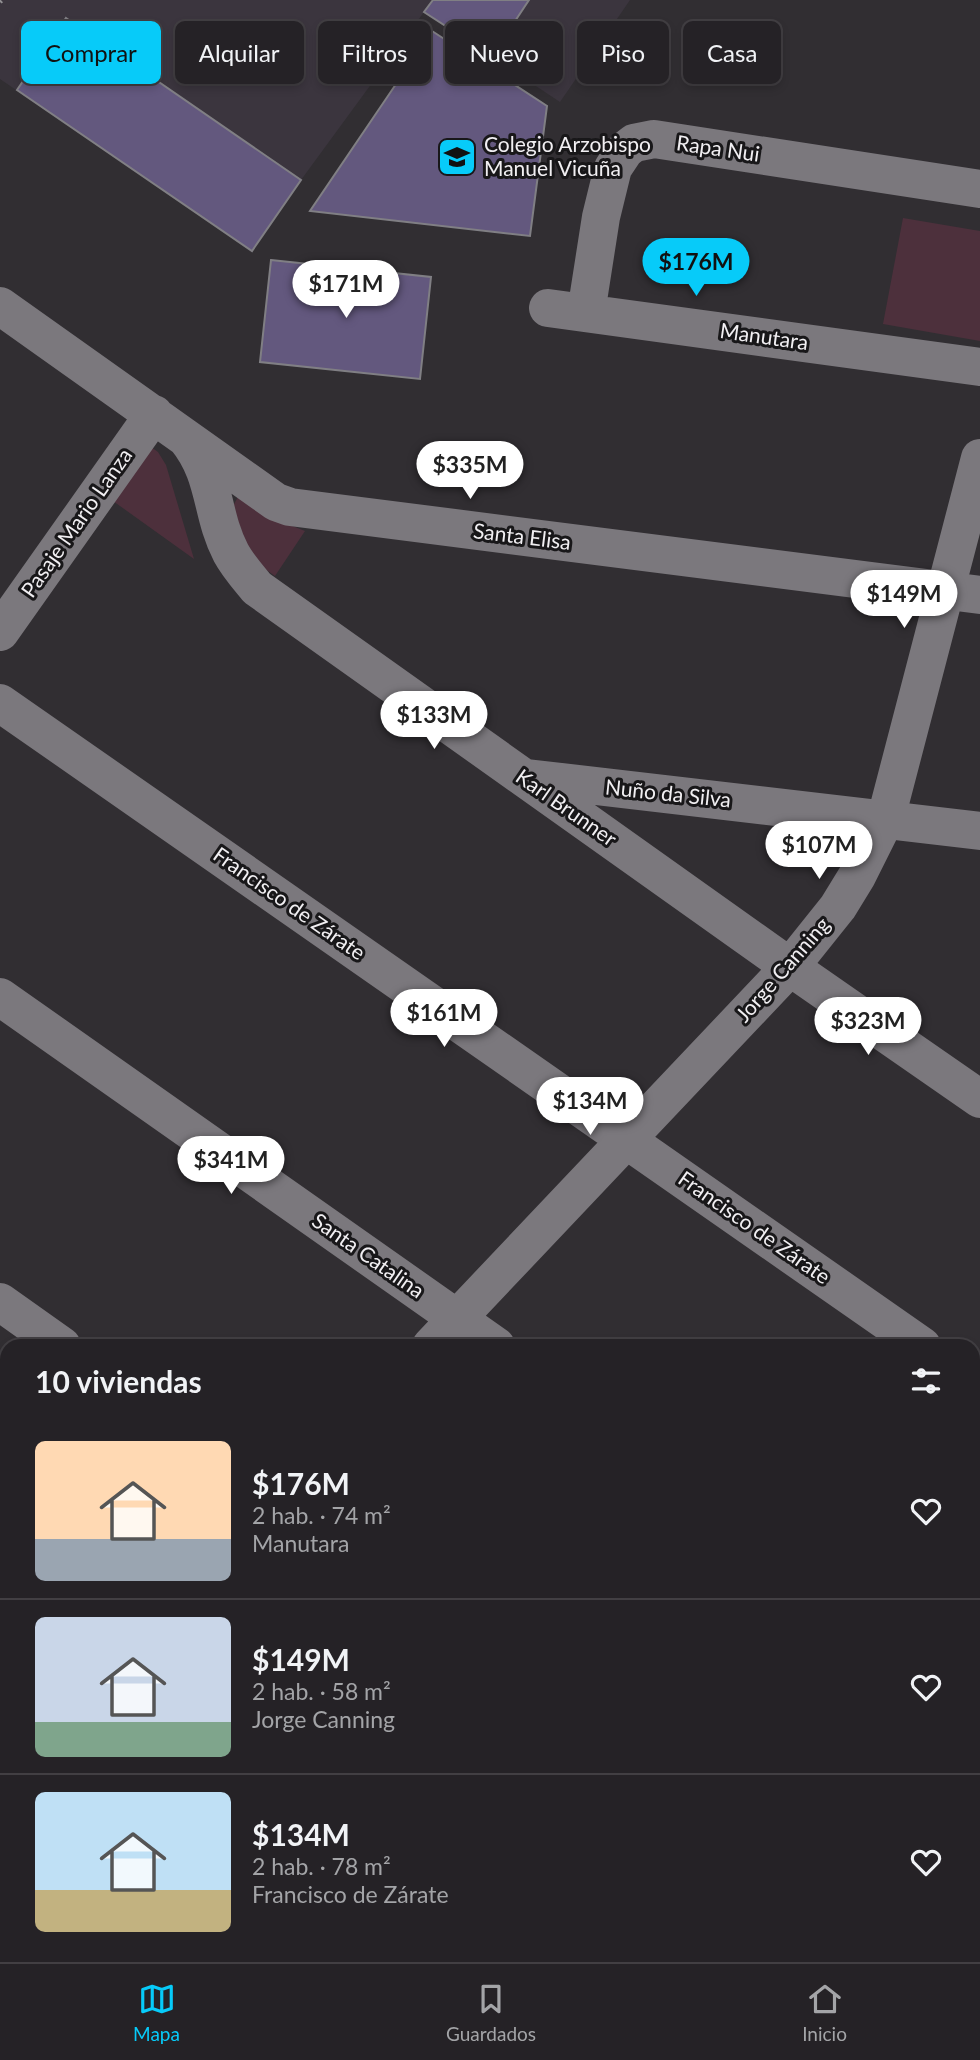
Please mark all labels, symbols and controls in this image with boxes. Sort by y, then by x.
chip: Comprar [21,21,161,84]
chip: Alquilar [175,21,304,84]
chip: Filtros [318,21,431,84]
chip: Nuevo [445,21,563,84]
chip: Piso [577,21,669,84]
chip: Casa [683,21,781,84]
street label: Rapa Nui [675,129,761,166]
place label: Colegio Arzobispo Manuel Vicuña [484,131,651,180]
school or university icon: Colegio Arzobispo Manuel Vicuña [436,136,478,178]
pin: $176M [647,238,745,298]
text: $176M [658,247,734,275]
pin: $171M [297,260,395,320]
text: $171M [308,269,384,297]
street label: Manutara [718,317,810,354]
pin: $335M [421,442,519,501]
street label: Pasaje Mario Lanza [15,443,137,601]
text: $335M [432,450,508,478]
street label: Santa Elisa [472,517,572,554]
pin: $149M [855,570,953,630]
text: $149M [866,579,942,607]
pin: $133M [385,692,483,751]
text: $133M [396,700,472,728]
street label: Karl Brunner [512,763,622,851]
street label: Nuño da Silva [604,773,732,812]
pin: $107M [770,822,868,881]
text: $107M [781,830,857,858]
street label: Francisco de Zárate [209,841,371,964]
street label: Jorge Canning [730,911,834,1027]
pin: $161M [395,990,493,1049]
text: $161M [406,998,482,1026]
pin: $323M [819,998,917,1057]
text: $323M [830,1006,906,1034]
pin: $134M [541,1078,639,1137]
text: $134M [552,1086,628,1114]
pin: $341M [182,1136,280,1196]
text: $341M [193,1145,269,1173]
street label: Francisco de Zárate [674,1165,836,1288]
street label: Santa Catalina [308,1207,430,1303]
icon: filters [907,1362,945,1400]
text: 10 viviendas [35,1363,202,1399]
text: $176M [252,1465,350,1501]
icon: home [91,1469,175,1553]
icon: heart [907,1492,945,1530]
text: 2 hab. · 74 m² [252,1501,391,1529]
text: Manutara [252,1529,349,1557]
text: $149M [252,1641,350,1677]
icon: home [91,1645,175,1729]
icon: heart [907,1668,945,1706]
text: 2 hab. · 58 m² [252,1677,391,1705]
text: Jorge Canning [252,1705,395,1733]
text: $134M [252,1816,350,1852]
icon: home [91,1820,175,1904]
icon: heart [907,1843,945,1881]
text: 2 hab. · 78 m² [252,1852,391,1880]
text: Francisco de Zárate [252,1880,449,1908]
tab: Mapa [133,1980,180,2045]
tab: Guardados [446,1980,536,2045]
tab: Inicio [802,1980,847,2045]

